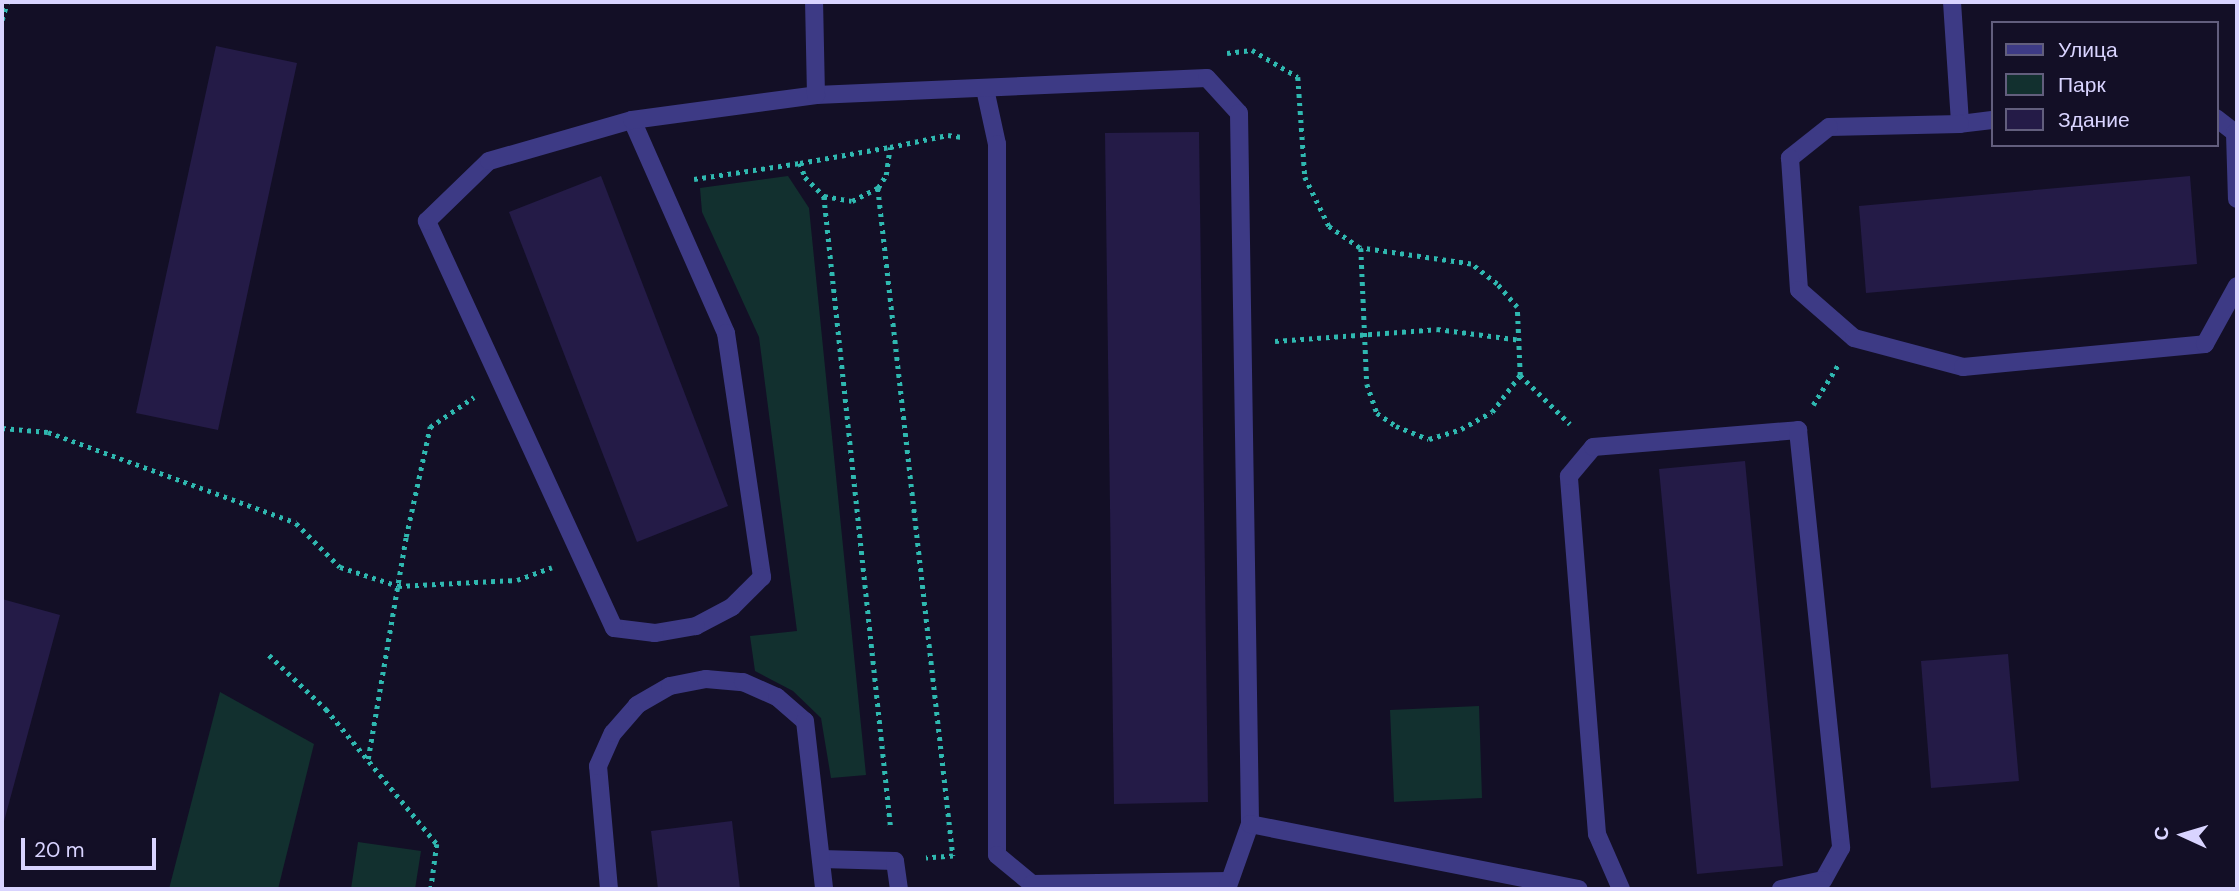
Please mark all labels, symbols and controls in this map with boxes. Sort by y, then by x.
legend [1990,21,2218,147]
text: Улица [2058,36,2118,64]
text: Парк [2058,71,2106,99]
text: Здание [2058,106,2130,134]
north arrow [2148,800,2218,870]
scale bar [24,824,159,868]
text: С [2149,826,2175,841]
text: 20 m [34,836,85,864]

